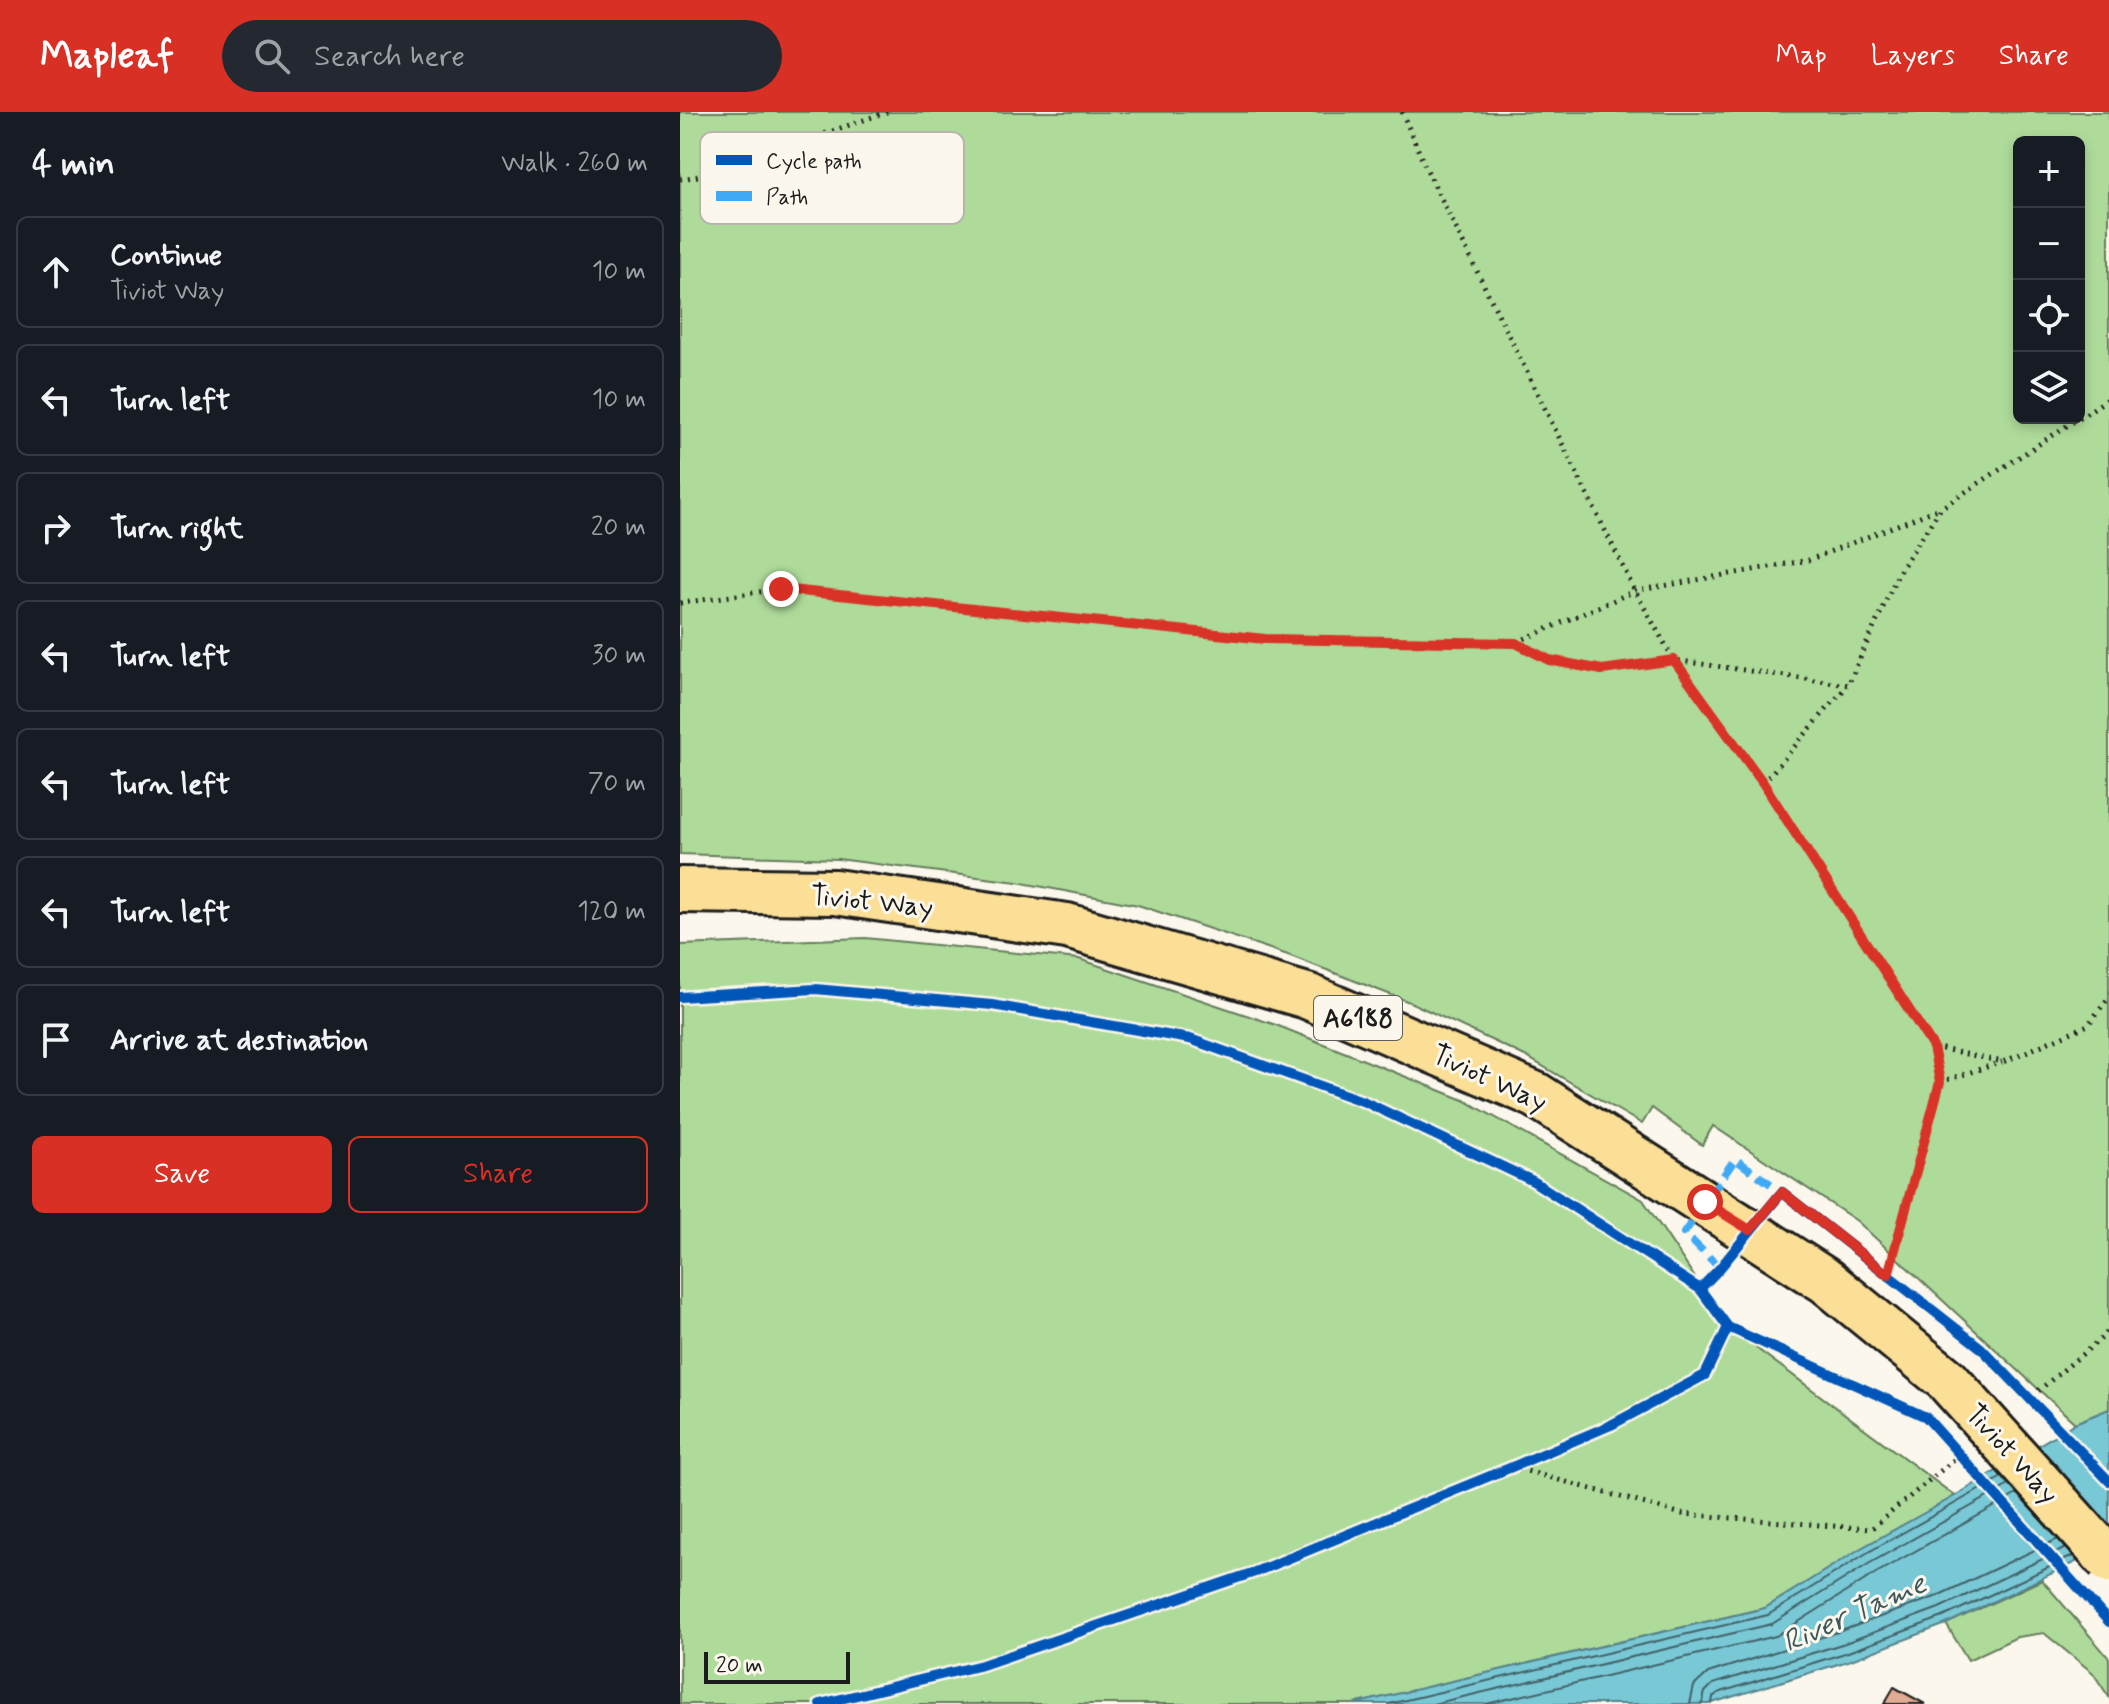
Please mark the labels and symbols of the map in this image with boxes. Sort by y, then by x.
legend [700,132,964,224]
text: Cycle path [766,148,862,176]
text: Path [766,184,808,212]
route end [763,571,799,607]
street label: Tiviot Way [809,878,935,927]
road number: A6188 [1314,996,1402,1040]
street label: Tiviot Way [1425,1036,1553,1122]
route start [1687,1184,1723,1220]
street label: Tiviot Way [1956,1397,2066,1513]
water label: River Tame [1777,1564,1934,1662]
scale bar [704,1648,850,1684]

